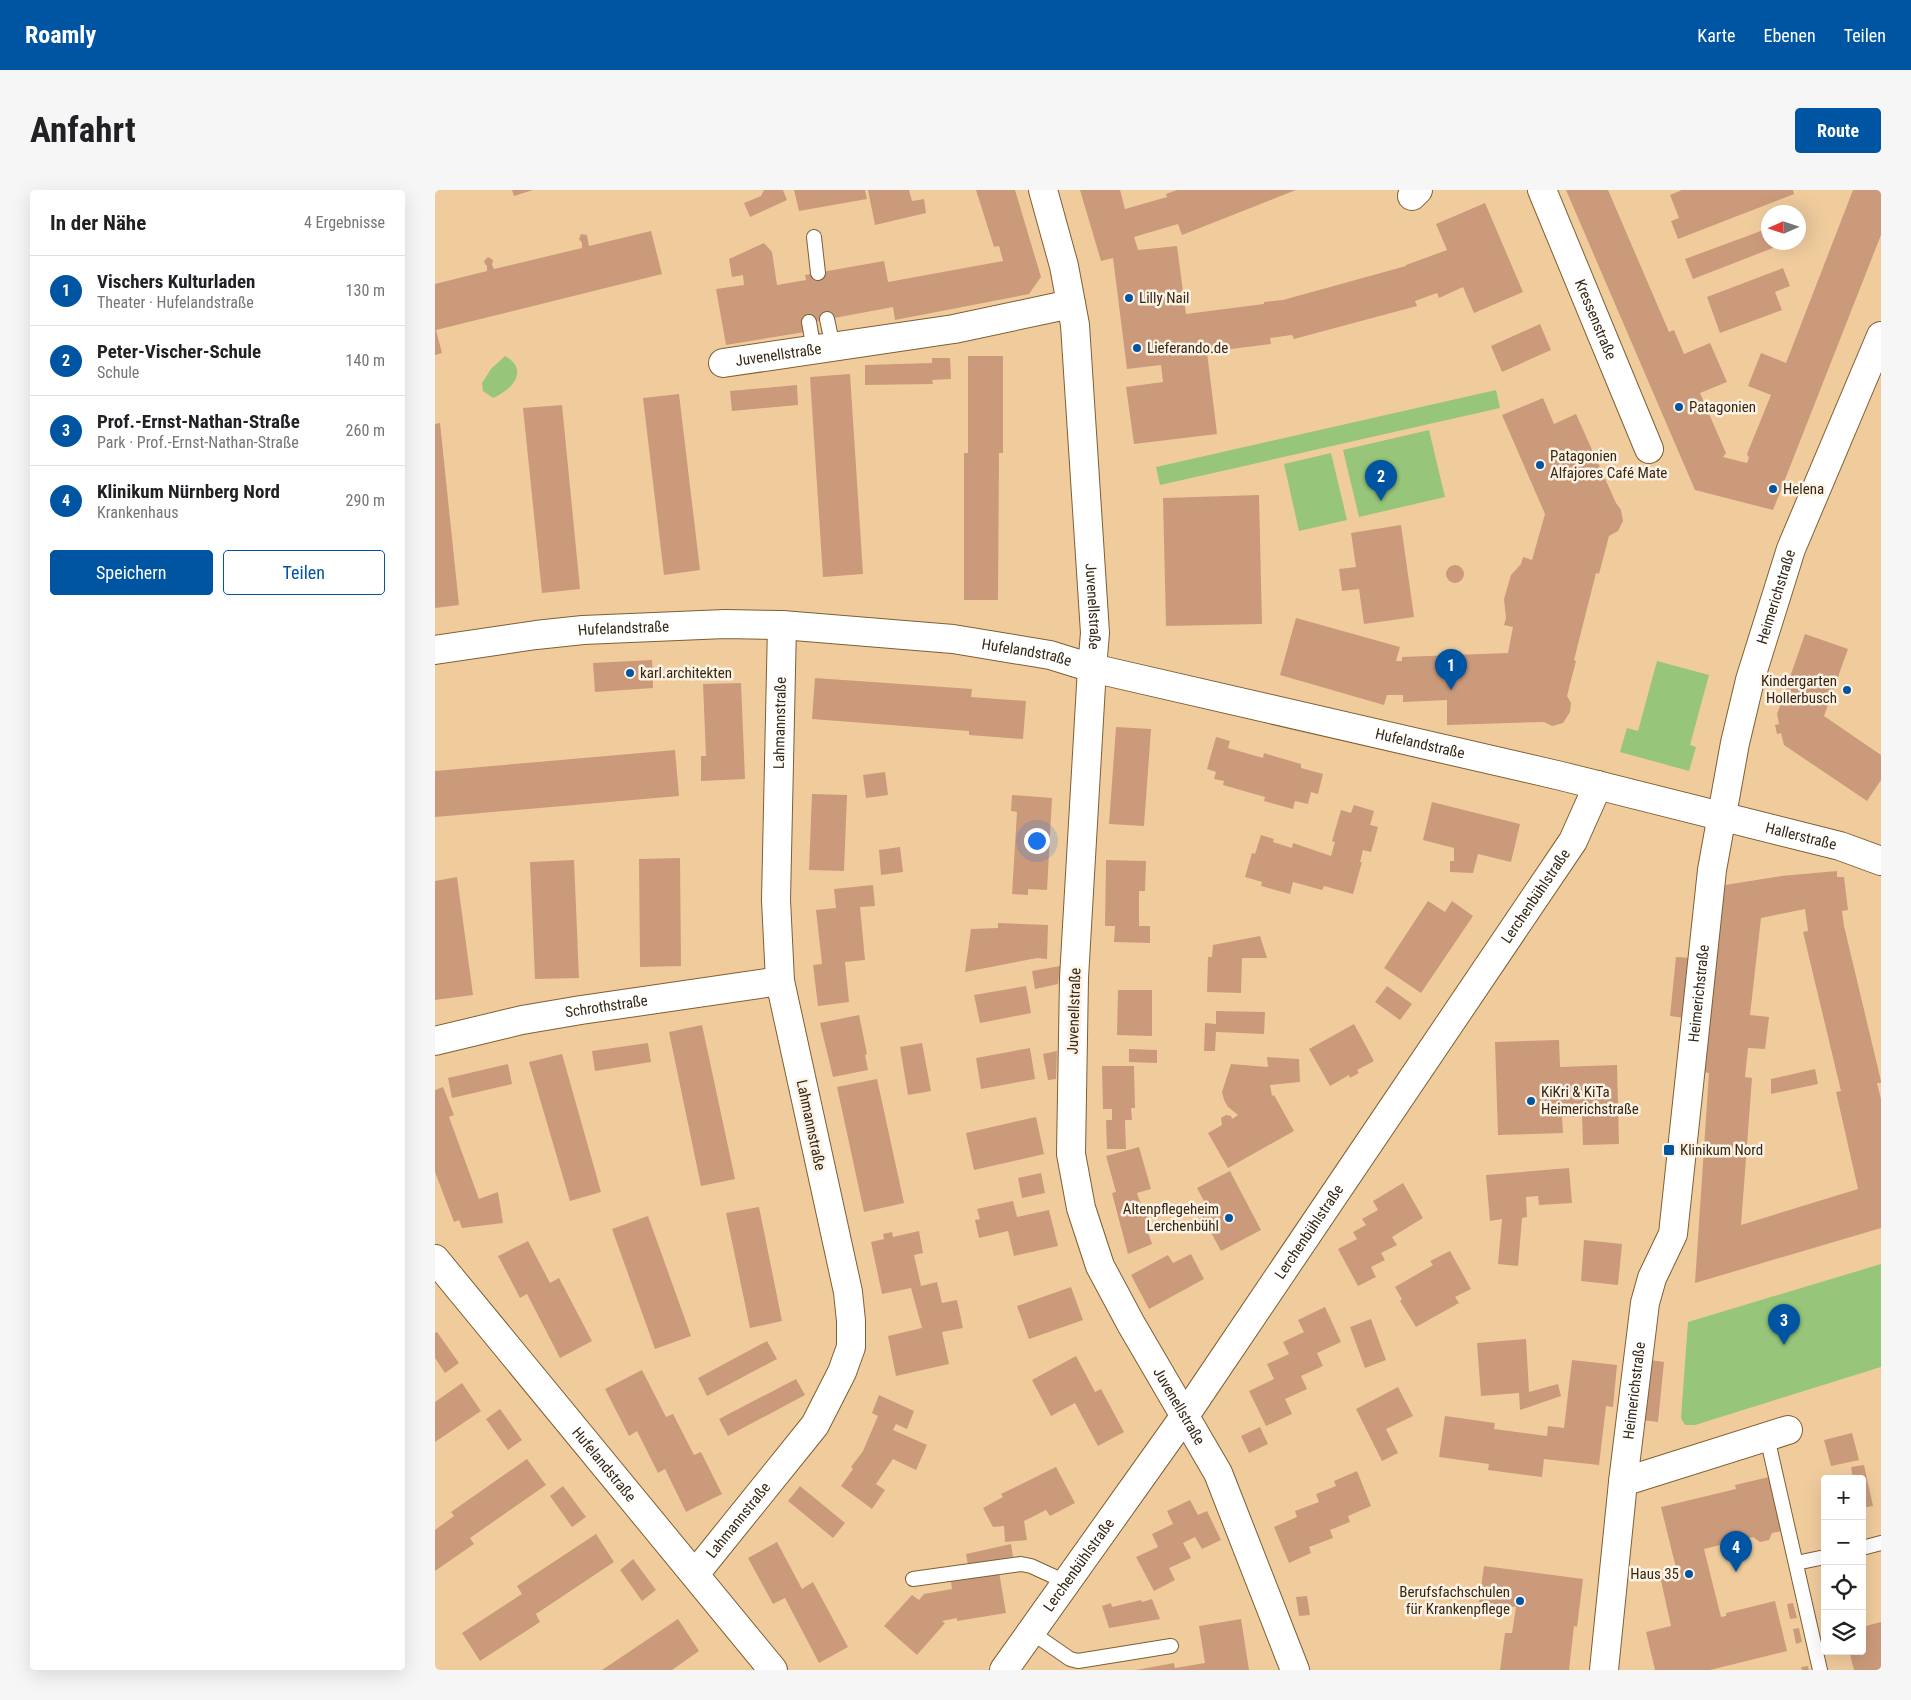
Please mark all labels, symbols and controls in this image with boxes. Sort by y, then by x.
text: Roamly [25,21,96,49]
text: Karte [1697,25,1736,46]
text: Ebenen [1764,25,1816,46]
text: Teilen [1844,25,1886,46]
button: Route [1795,108,1881,153]
text: Anfahrt [30,110,136,151]
north arrow [1761,205,1806,250]
text: In der Nähe [50,211,146,235]
text: 4 Ergebnisse [304,213,385,232]
text: Vischers Kulturladen [97,270,255,293]
street label: Kressenstraße [1571,277,1620,362]
text: 1 [62,281,70,300]
text: 130 m [346,281,385,300]
place label: Lilly Nail [1139,289,1190,307]
marker: Lilly Nail [1123,292,1135,304]
text: Theater · Hufelandstraße [97,293,254,312]
place label: Lieferando.de [1147,339,1228,357]
text: Peter-Vischer-Schule [97,340,261,363]
street label: Juvenellstraße [734,340,823,370]
marker: Lieferando.de [1131,342,1143,354]
text: 2 [62,351,70,370]
text: 140 m [346,351,385,370]
text: Schule [97,363,139,382]
place label: Patagonien [1689,398,1756,416]
marker: Patagonien [1673,401,1685,413]
text: Prof.-Ernst-Nathan-Straße [97,410,300,433]
text: 3 [62,421,70,440]
text: 260 m [346,421,385,440]
text: Park · Prof.-Ernst-Nathan-Straße [97,433,299,452]
place label: Patagonien Alfajores Café Mate [1550,447,1667,482]
marker: Patagonien Alfajores Café Mate [1534,459,1546,471]
pin: 2 [1365,460,1397,501]
text: Klinikum Nürnberg Nord [97,480,280,503]
place label: Helena [1783,480,1824,498]
marker: Helena [1767,483,1779,495]
text: 4 [62,491,70,510]
text: 290 m [346,491,385,510]
text: Krankenhaus [97,503,178,522]
street label: Heimerichstraße [1753,547,1799,646]
button: Speichern [50,550,213,595]
button: Teilen [223,550,385,595]
street label: Juvenellstraße [1081,563,1104,651]
street label: Hufelandstraße [577,617,670,639]
street label: Hufelandstraße [980,635,1074,670]
pin: 1 [1435,649,1467,690]
place label: karl.architekten [640,664,732,682]
marker: karl.architekten [624,667,636,679]
place label: Kindergarten Hollerbusch [1761,672,1837,707]
street label: Lahmannstraße [770,677,790,769]
marker: Kindergarten Hollerbusch [1841,684,1853,696]
street label: Hufelandstraße [1374,725,1467,763]
street label: Hallerstraße [1764,819,1838,854]
your location [1024,828,1050,854]
street label: Lerchenbühlstraße [1497,845,1574,947]
street label: Heimerichstraße [1685,944,1713,1043]
street label: Juvenellstraße [1063,967,1085,1055]
street label: Schrothstraße [564,991,649,1022]
street label: Lahmannstraße [793,1078,829,1172]
place label: KiKri & KiTa Heimerichstraße [1541,1083,1639,1118]
marker: KiKri & KiTa Heimerichstraße [1525,1095,1537,1107]
place label: Klinikum Nord [1680,1141,1763,1159]
marker: Klinikum Nord [1662,1143,1676,1157]
street label: Lerchenbühlstraße [1271,1181,1347,1282]
place label: Altenpflegeheim Lerchenbühl [1123,1200,1219,1235]
marker: Altenpflegeheim Lerchenbühl [1223,1212,1235,1224]
pin: 3 [1768,1304,1800,1345]
street label: Heimerichstraße [1619,1341,1649,1440]
street label: Juvenellstraße [1149,1364,1209,1448]
street label: Hufelandstraße [568,1424,640,1505]
map controls [1821,1475,1866,1655]
button: + [1821,1475,1866,1520]
street label: Lahmannstraße [702,1479,774,1562]
street label: Lerchenbühlstraße [1040,1515,1118,1615]
button: − [1821,1520,1866,1565]
pin: 4 [1720,1531,1752,1572]
place label: Haus 35 [1630,1565,1679,1583]
button: locate [1821,1565,1866,1610]
marker: Haus 35 [1683,1568,1695,1580]
place label: Berufsfachschulen für Krankenpflege [1399,1583,1510,1618]
marker: Berufsfachschulen für Krankenpflege [1514,1595,1526,1607]
button: layers [1821,1610,1866,1655]

